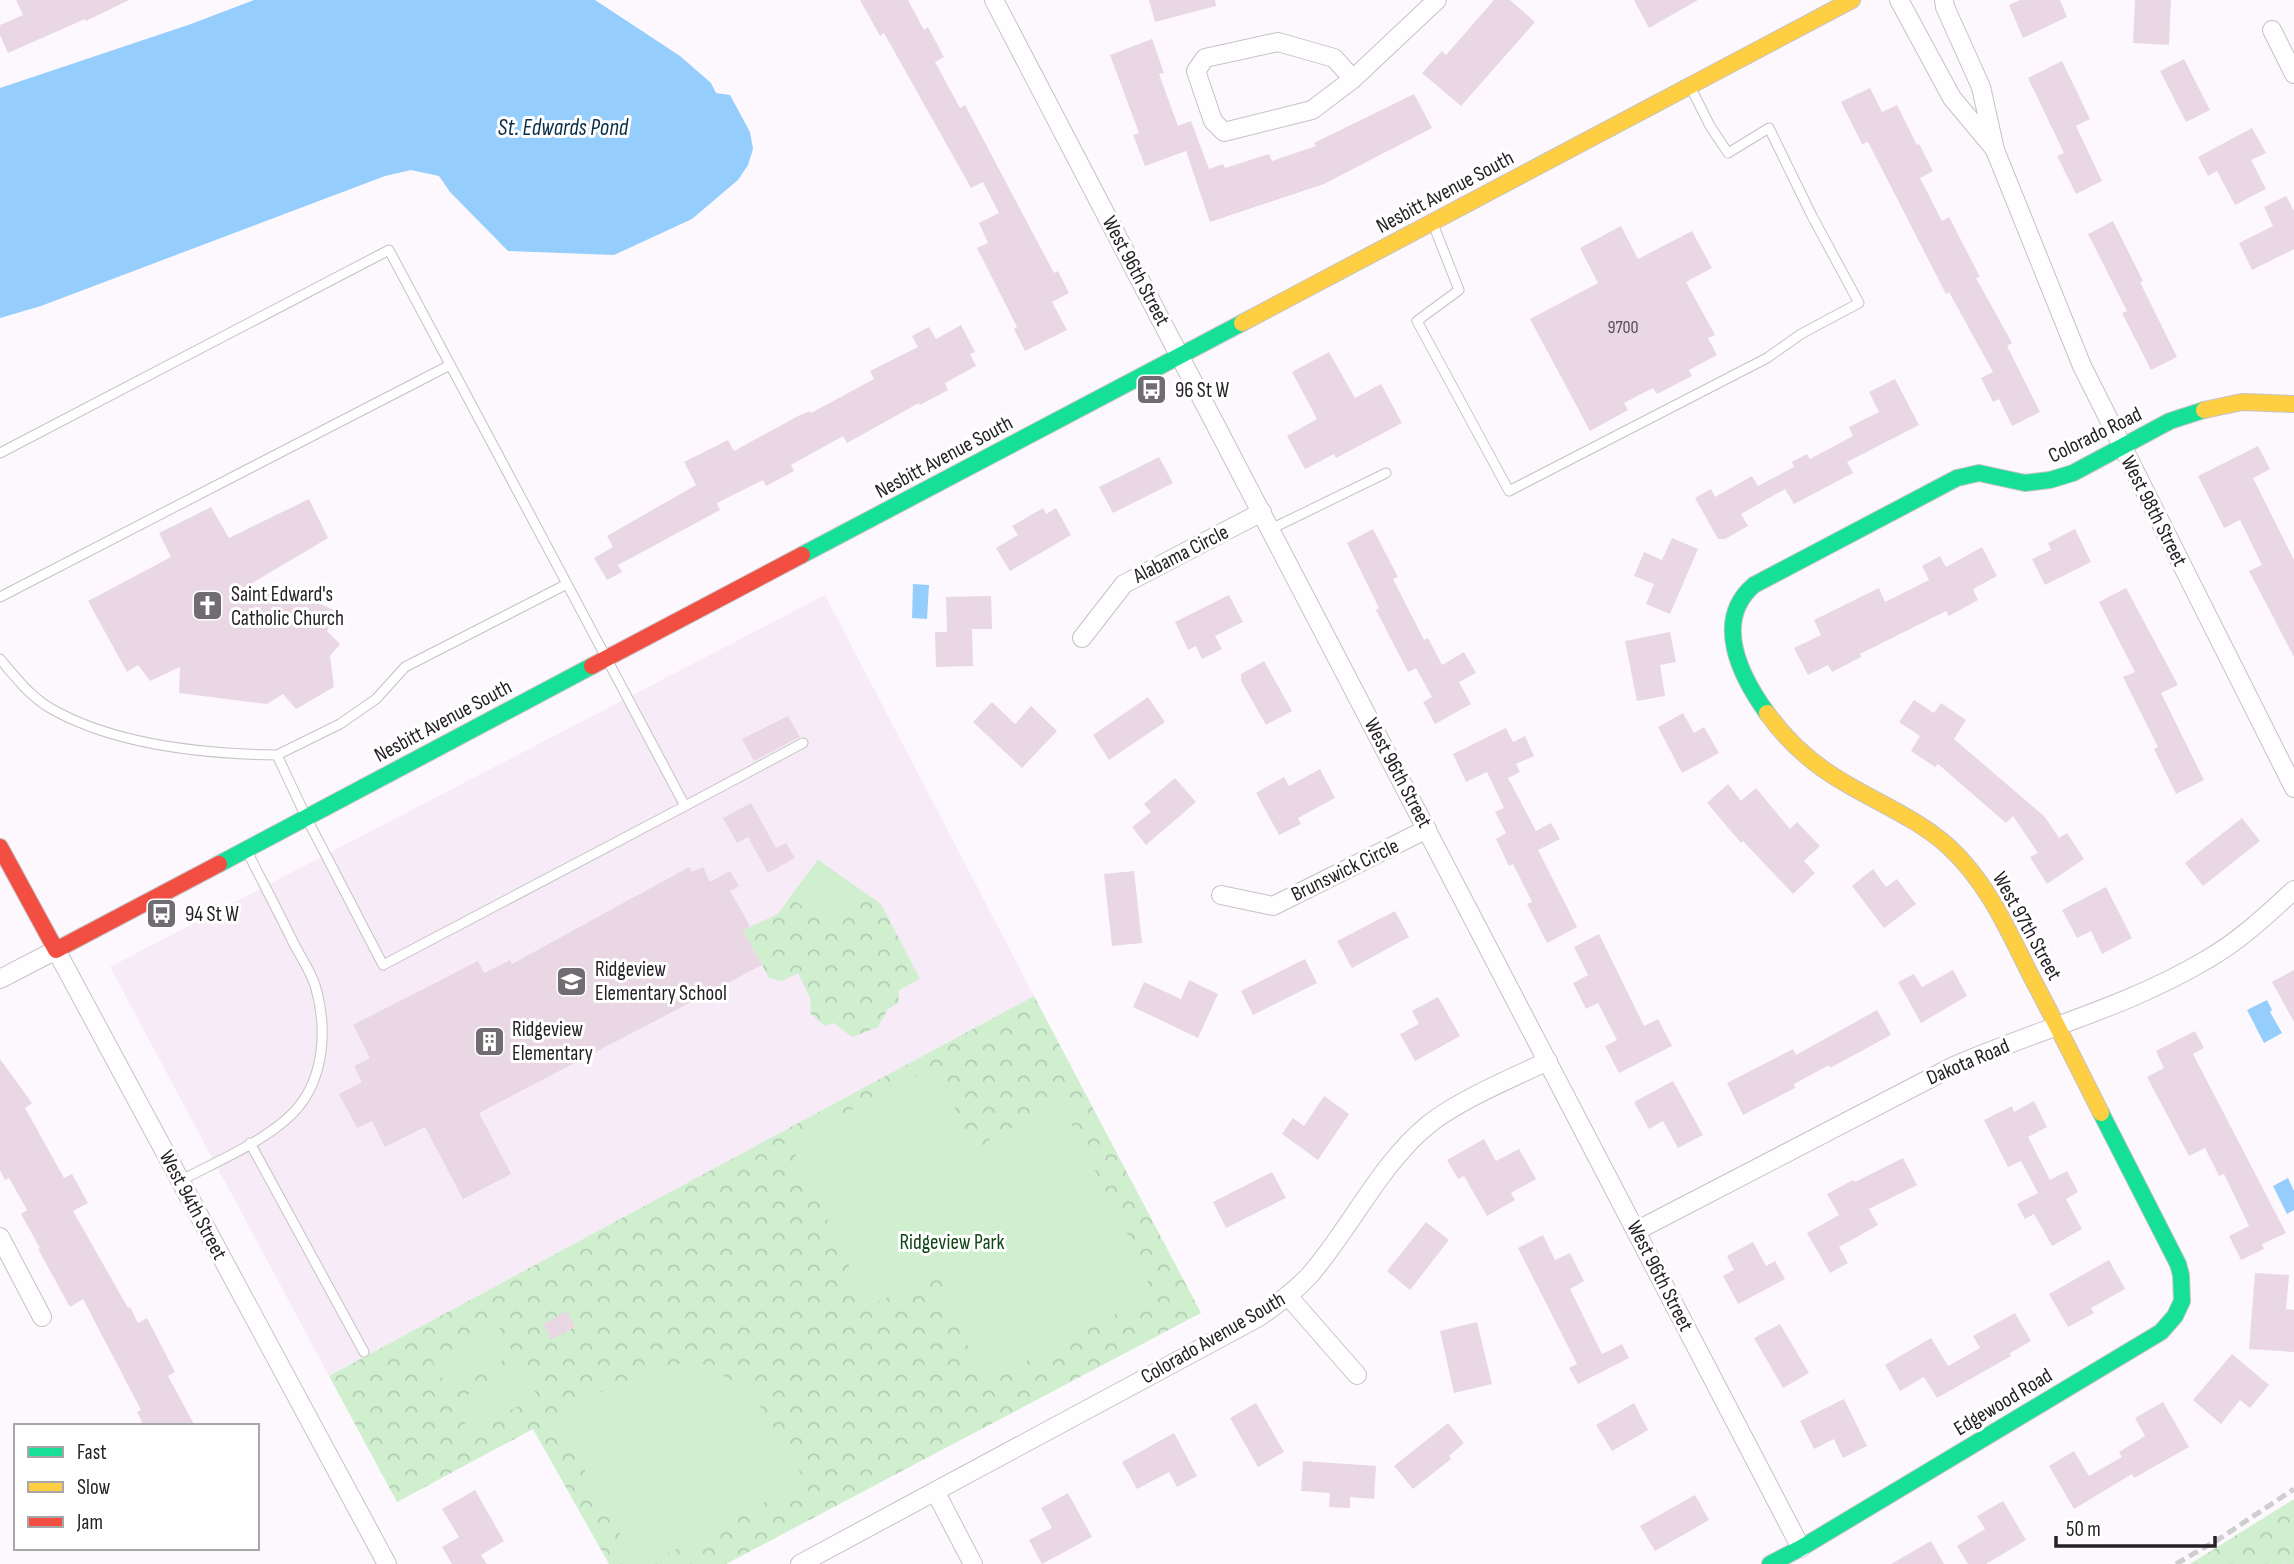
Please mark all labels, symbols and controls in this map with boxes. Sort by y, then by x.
water label: St. Edwards Pond [498,114,629,142]
street label: Nesbitt Avenue South [1372,145,1518,239]
street label: West 96th Street [1097,212,1175,330]
house number: 9700 [1607,317,1639,338]
bus stop icon: 96 St W [1135,373,1169,407]
place label: 96 St W [1175,378,1230,403]
street label: Colorado Road [2044,402,2146,468]
street label: Nesbitt Avenue South [871,410,1017,504]
street label: West 98th Street [2115,452,2193,570]
street label: Alabama Circle [1128,519,1233,589]
place label: Saint Edward's Catholic Church [231,582,344,631]
church icon: Saint Edward's Catholic Church [191,589,225,623]
street label: Nesbitt Avenue South [370,674,516,768]
street label: West 96th Street [1359,714,1437,832]
street label: Brunswick Circle [1287,833,1403,907]
street label: West 97th Street [1987,867,2067,985]
bus stop icon: 94 St W [145,897,179,931]
place label: 94 St W [185,902,239,927]
place label: Ridgeview Elementary School [595,957,727,1006]
school or university icon: Ridgeview Elementary School [555,964,589,998]
place label: Ridgeview Elementary [512,1017,593,1066]
building icon: Ridgeview Elementary [472,1024,506,1058]
street label: Dakota Road [1923,1033,2013,1091]
street label: West 94th Street [154,1146,232,1264]
street label: West 96th Street [1621,1217,1699,1335]
park label: Ridgeview Park [899,1230,1005,1255]
street label: Colorado Avenue South [1136,1287,1290,1389]
street label: Edgewood Road [1949,1363,2057,1441]
legend [14,1424,259,1550]
text: Fast [77,1440,107,1465]
text: Slow [77,1475,111,1500]
scale bar [2056,1504,2215,1548]
text: Jam [76,1510,103,1535]
text: 50 m [2066,1517,2101,1542]

